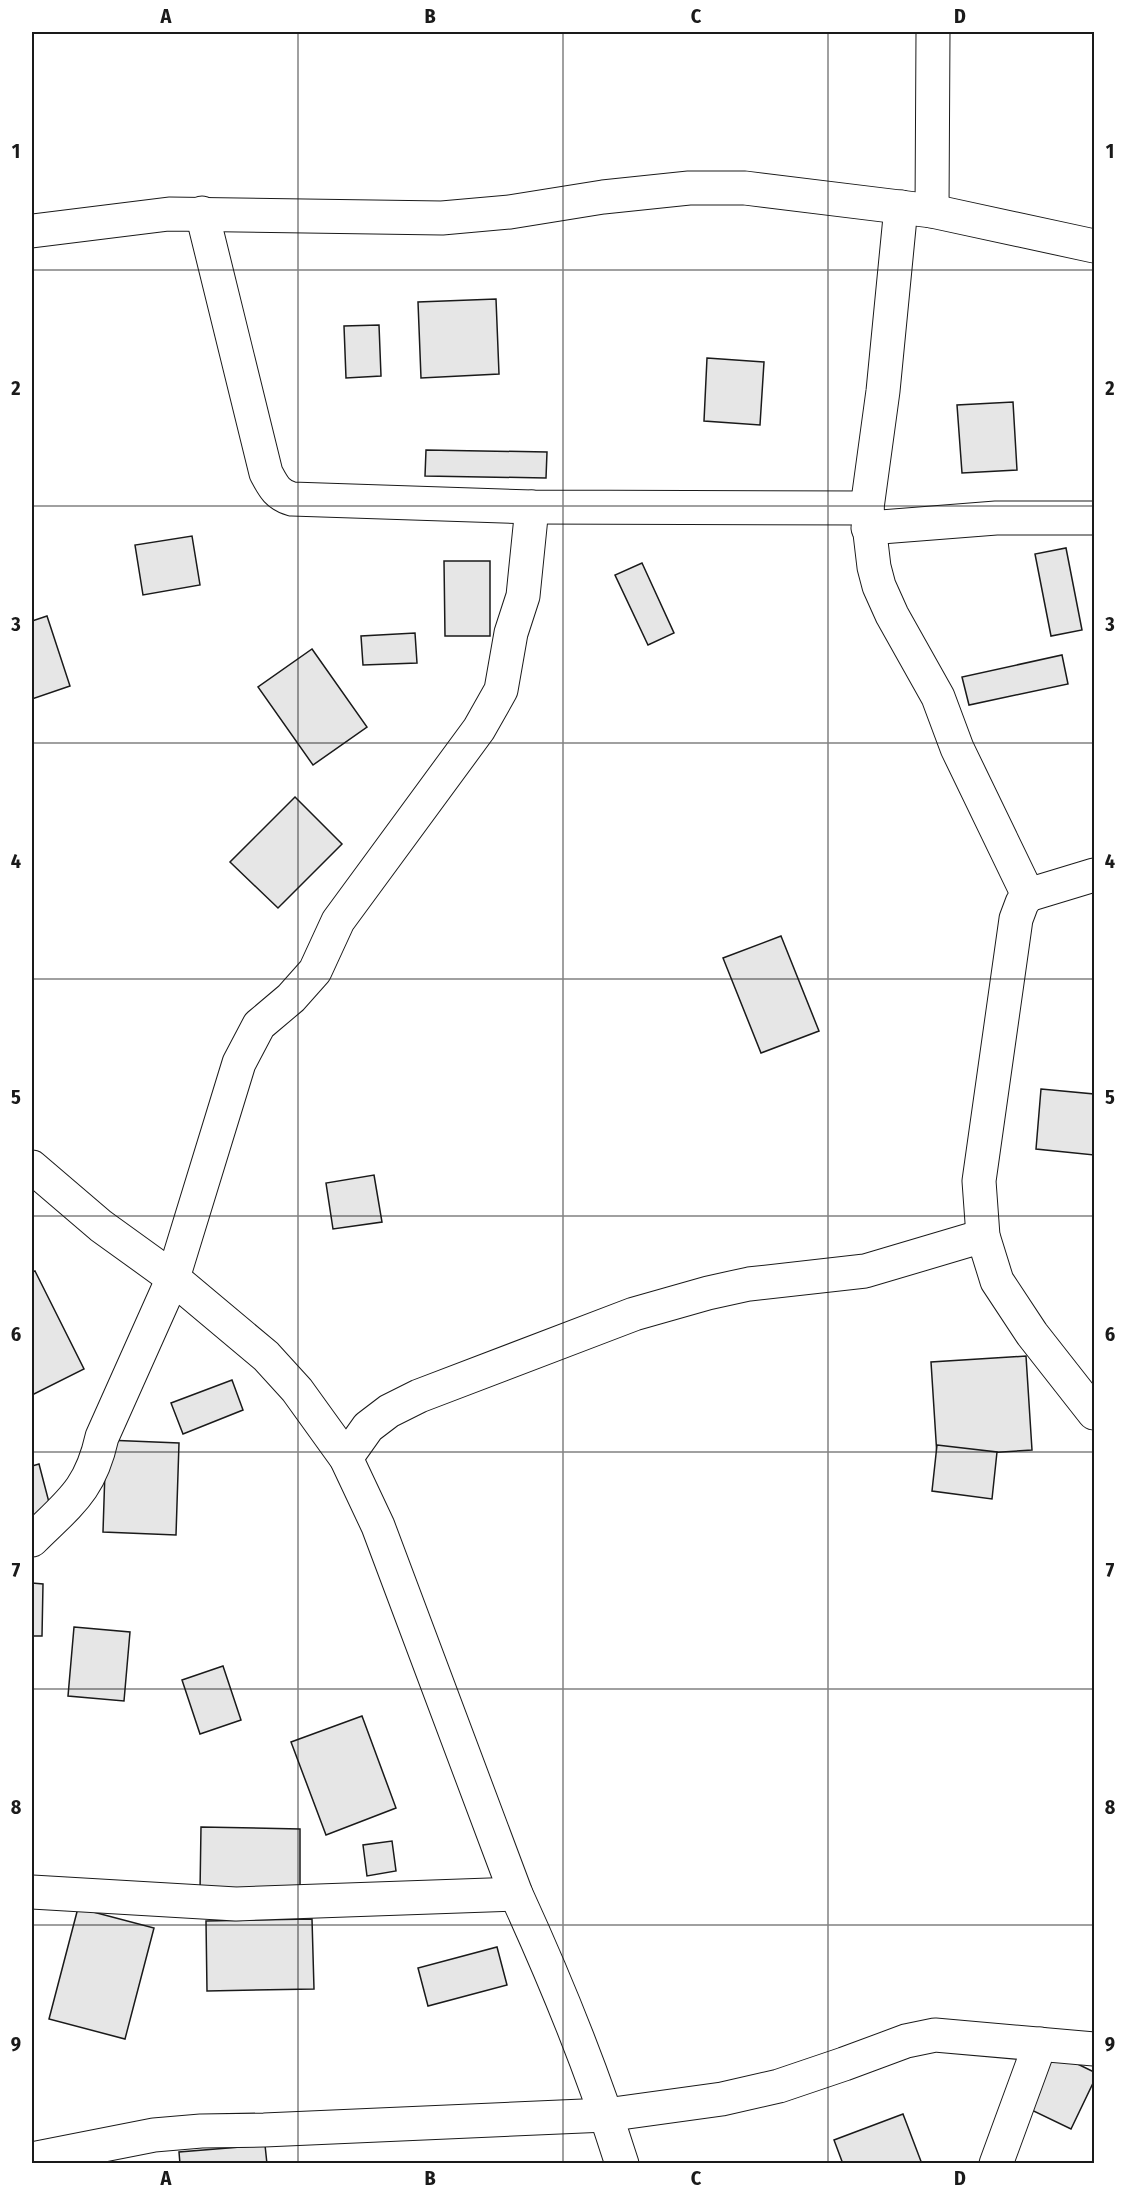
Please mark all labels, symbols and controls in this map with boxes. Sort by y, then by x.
text: A [160,4,173,28]
text: B [424,4,436,28]
text: C [691,4,702,28]
text: D [954,4,966,28]
text: 1 [12,139,20,163]
text: 1 [1106,139,1114,163]
text: 2 [10,376,21,400]
text: 2 [1104,376,1115,400]
text: 3 [10,612,21,636]
text: 3 [1104,612,1115,636]
text: 4 [11,849,21,873]
text: 4 [1105,849,1115,873]
text: 5 [11,1085,21,1109]
text: 5 [1105,1085,1115,1109]
text: 6 [11,1322,21,1346]
text: 6 [1105,1322,1115,1346]
text: 7 [12,1558,21,1582]
text: 7 [1106,1558,1115,1582]
text: 8 [11,1795,22,1819]
text: 8 [1105,1795,1116,1819]
text: 9 [11,2032,21,2056]
text: 9 [1105,2032,1115,2056]
text: A [160,2166,173,2190]
text: B [424,2166,436,2190]
text: C [691,2166,702,2190]
text: D [954,2166,966,2190]

